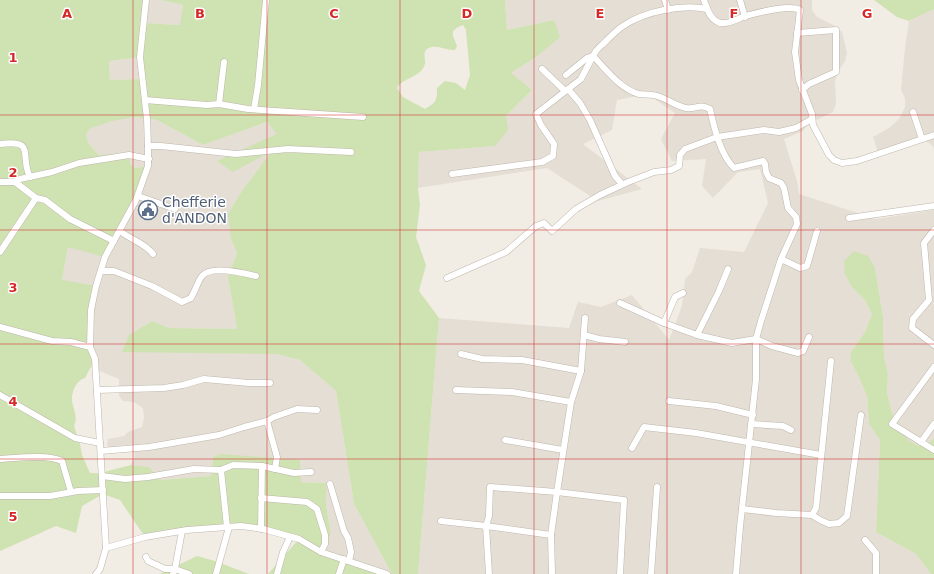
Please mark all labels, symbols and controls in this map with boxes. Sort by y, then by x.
text: A [62,6,72,21]
text: B [195,6,205,21]
text: C [329,6,339,21]
text: D [462,6,473,21]
text: E [596,6,604,21]
text: F [730,6,738,21]
text: G [862,6,872,21]
text: 1 [8,50,18,65]
text: 2 [8,165,18,180]
place label: Chefferie d'ANDON [162,194,227,226]
public building icon: Chefferie d'ANDON [137,199,159,221]
text: 3 [8,280,18,295]
text: 4 [8,394,18,409]
text: 5 [8,509,18,524]

